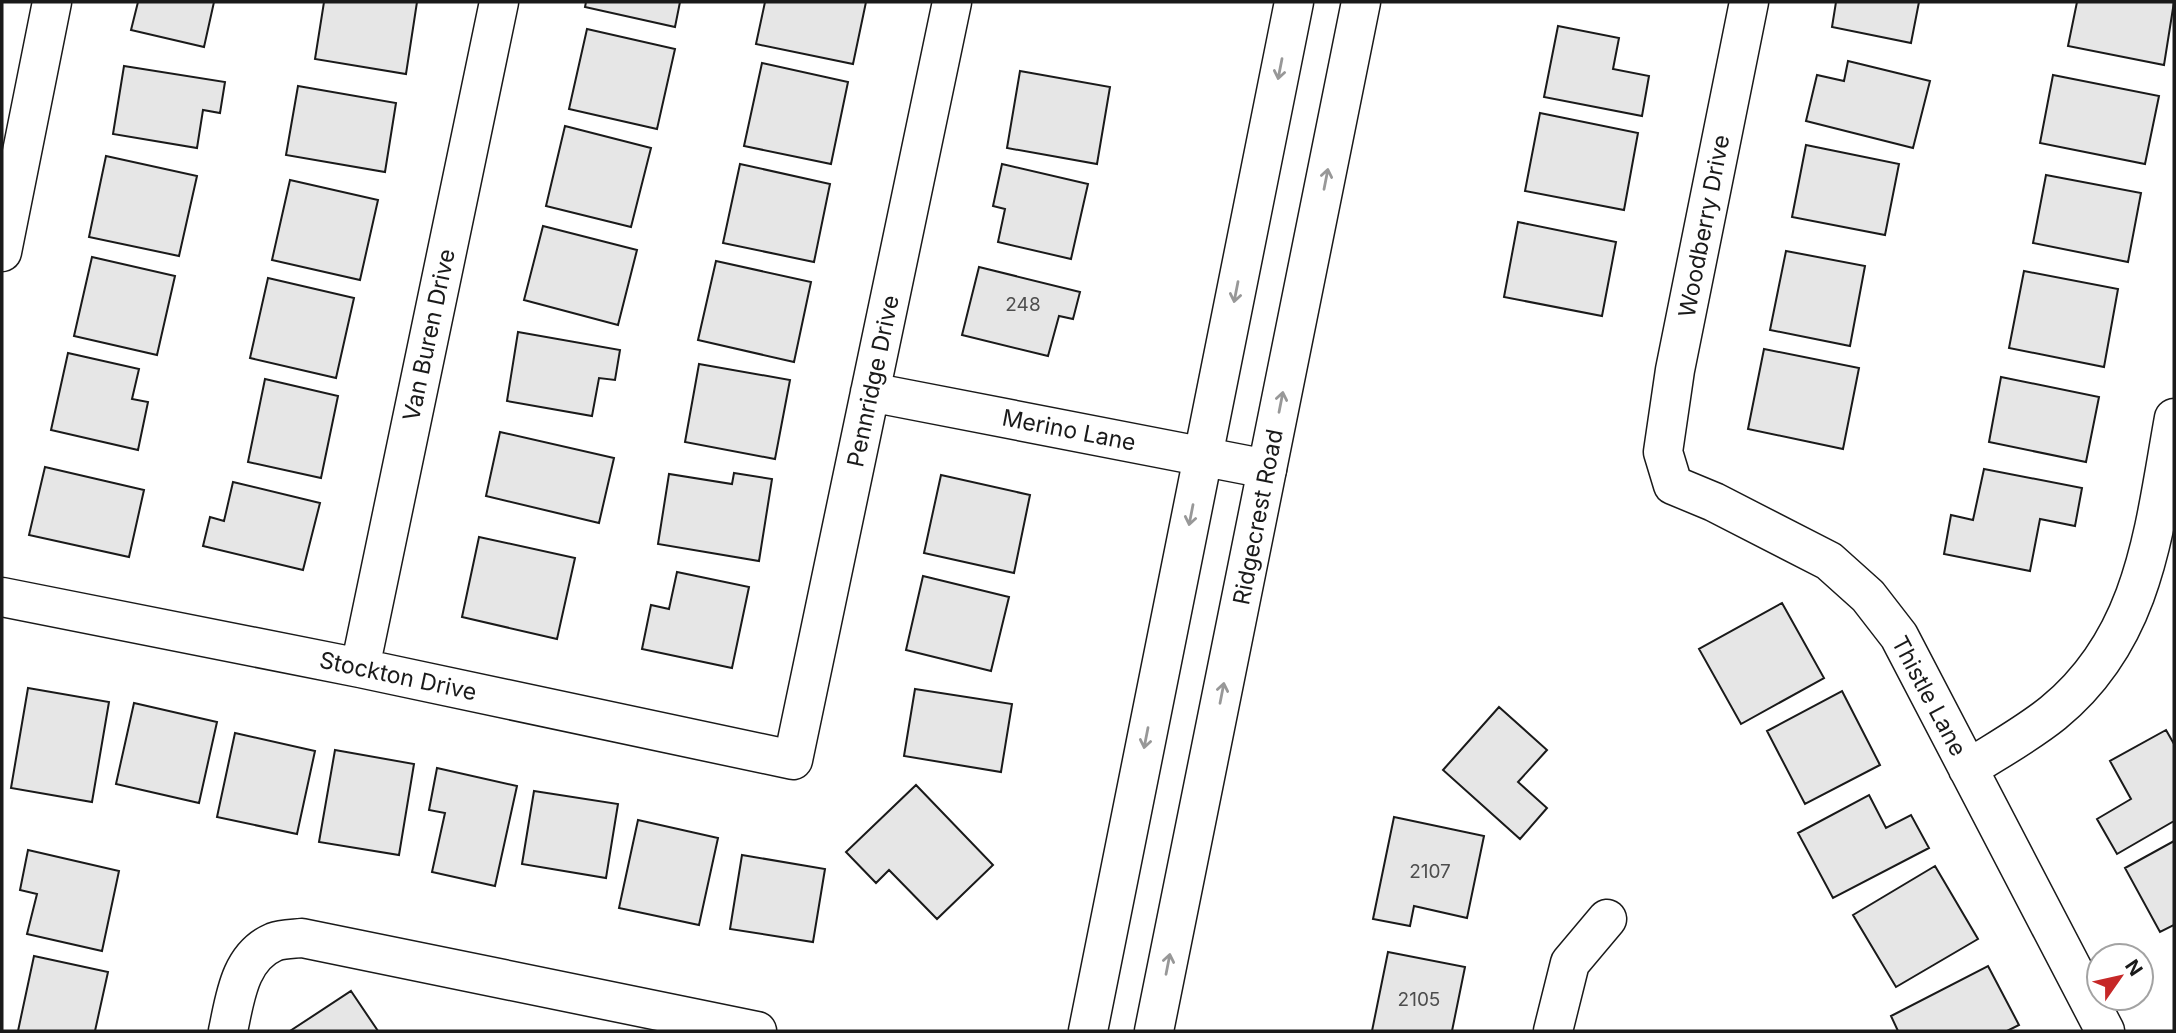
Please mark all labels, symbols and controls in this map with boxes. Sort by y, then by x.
one-way arrow [1273,57,1287,80]
street label: Woodberry Drive [1673,132,1735,320]
one-way arrow [1319,168,1333,191]
street label: Van Buren Drive [397,246,461,424]
one-way arrow [1228,280,1242,303]
street label: Pennridge Drive [841,293,905,469]
house number: 248 [1005,293,1041,316]
one-way arrow [1274,391,1288,414]
street label: Merino Lane [1000,403,1138,457]
street label: Ridgecrest Road [1227,427,1289,607]
one-way arrow [1184,503,1197,526]
street label: Thistle Lane [1886,631,1972,761]
street label: Stockton Drive [317,646,479,706]
one-way arrow [1216,682,1230,705]
one-way arrow [1139,726,1153,749]
house number: 2107 [1409,860,1451,883]
north arrow [2085,942,2155,1012]
one-way arrow [1161,953,1175,976]
text: N [2120,955,2147,980]
house number: 2105 [1398,988,1440,1011]

